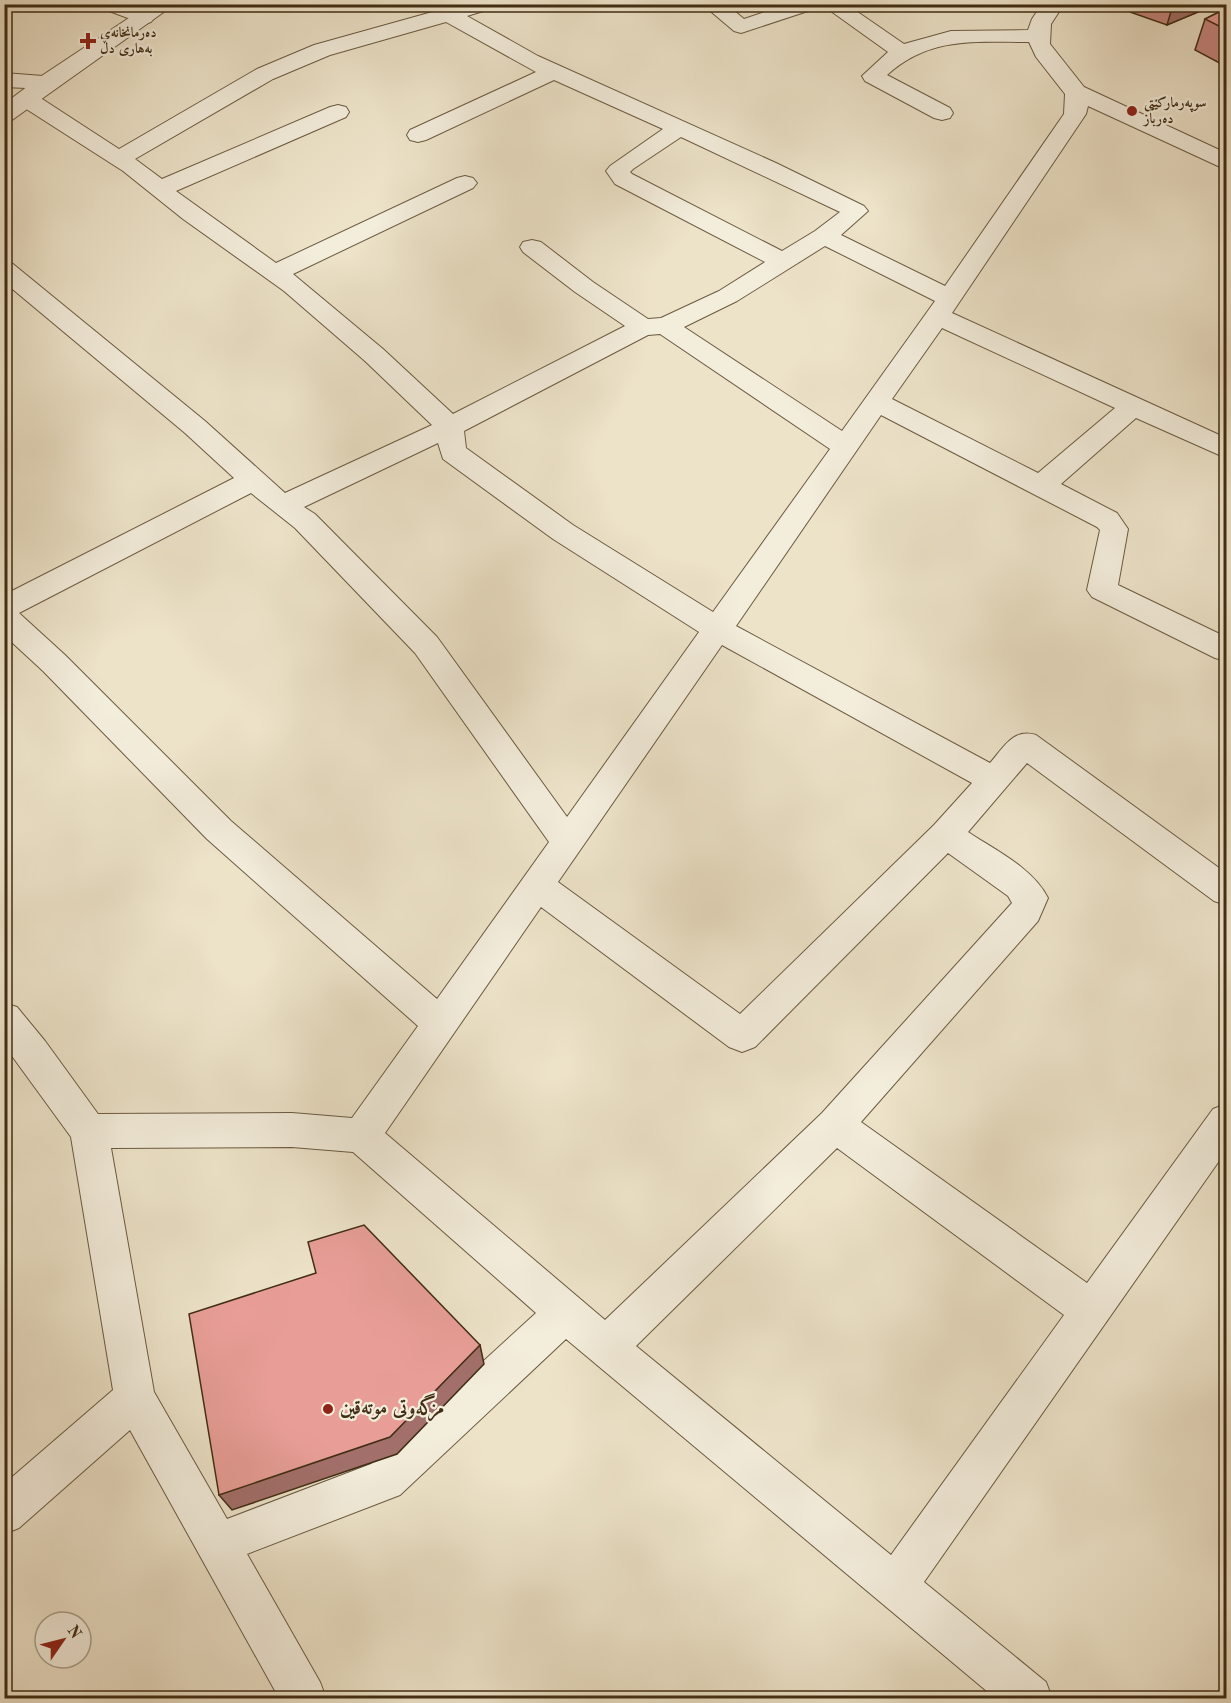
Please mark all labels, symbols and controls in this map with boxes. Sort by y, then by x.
place label: دەرمانخانەی بەهاری دڵ [100,26,157,57]
marker: دەرمانخانەی بەهاری دڵ [81,34,95,48]
place label: سوپەرمارکێتی دەرباز [1142,96,1207,127]
marker: سوپەرمارکێتی دەرباز [1125,104,1139,118]
place label: مزگەوتی موتەقین [340,1393,444,1422]
marker: مزگەوتی موتەقین [321,1402,335,1416]
north arrow [33,1610,93,1670]
text: N [64,1623,84,1643]

